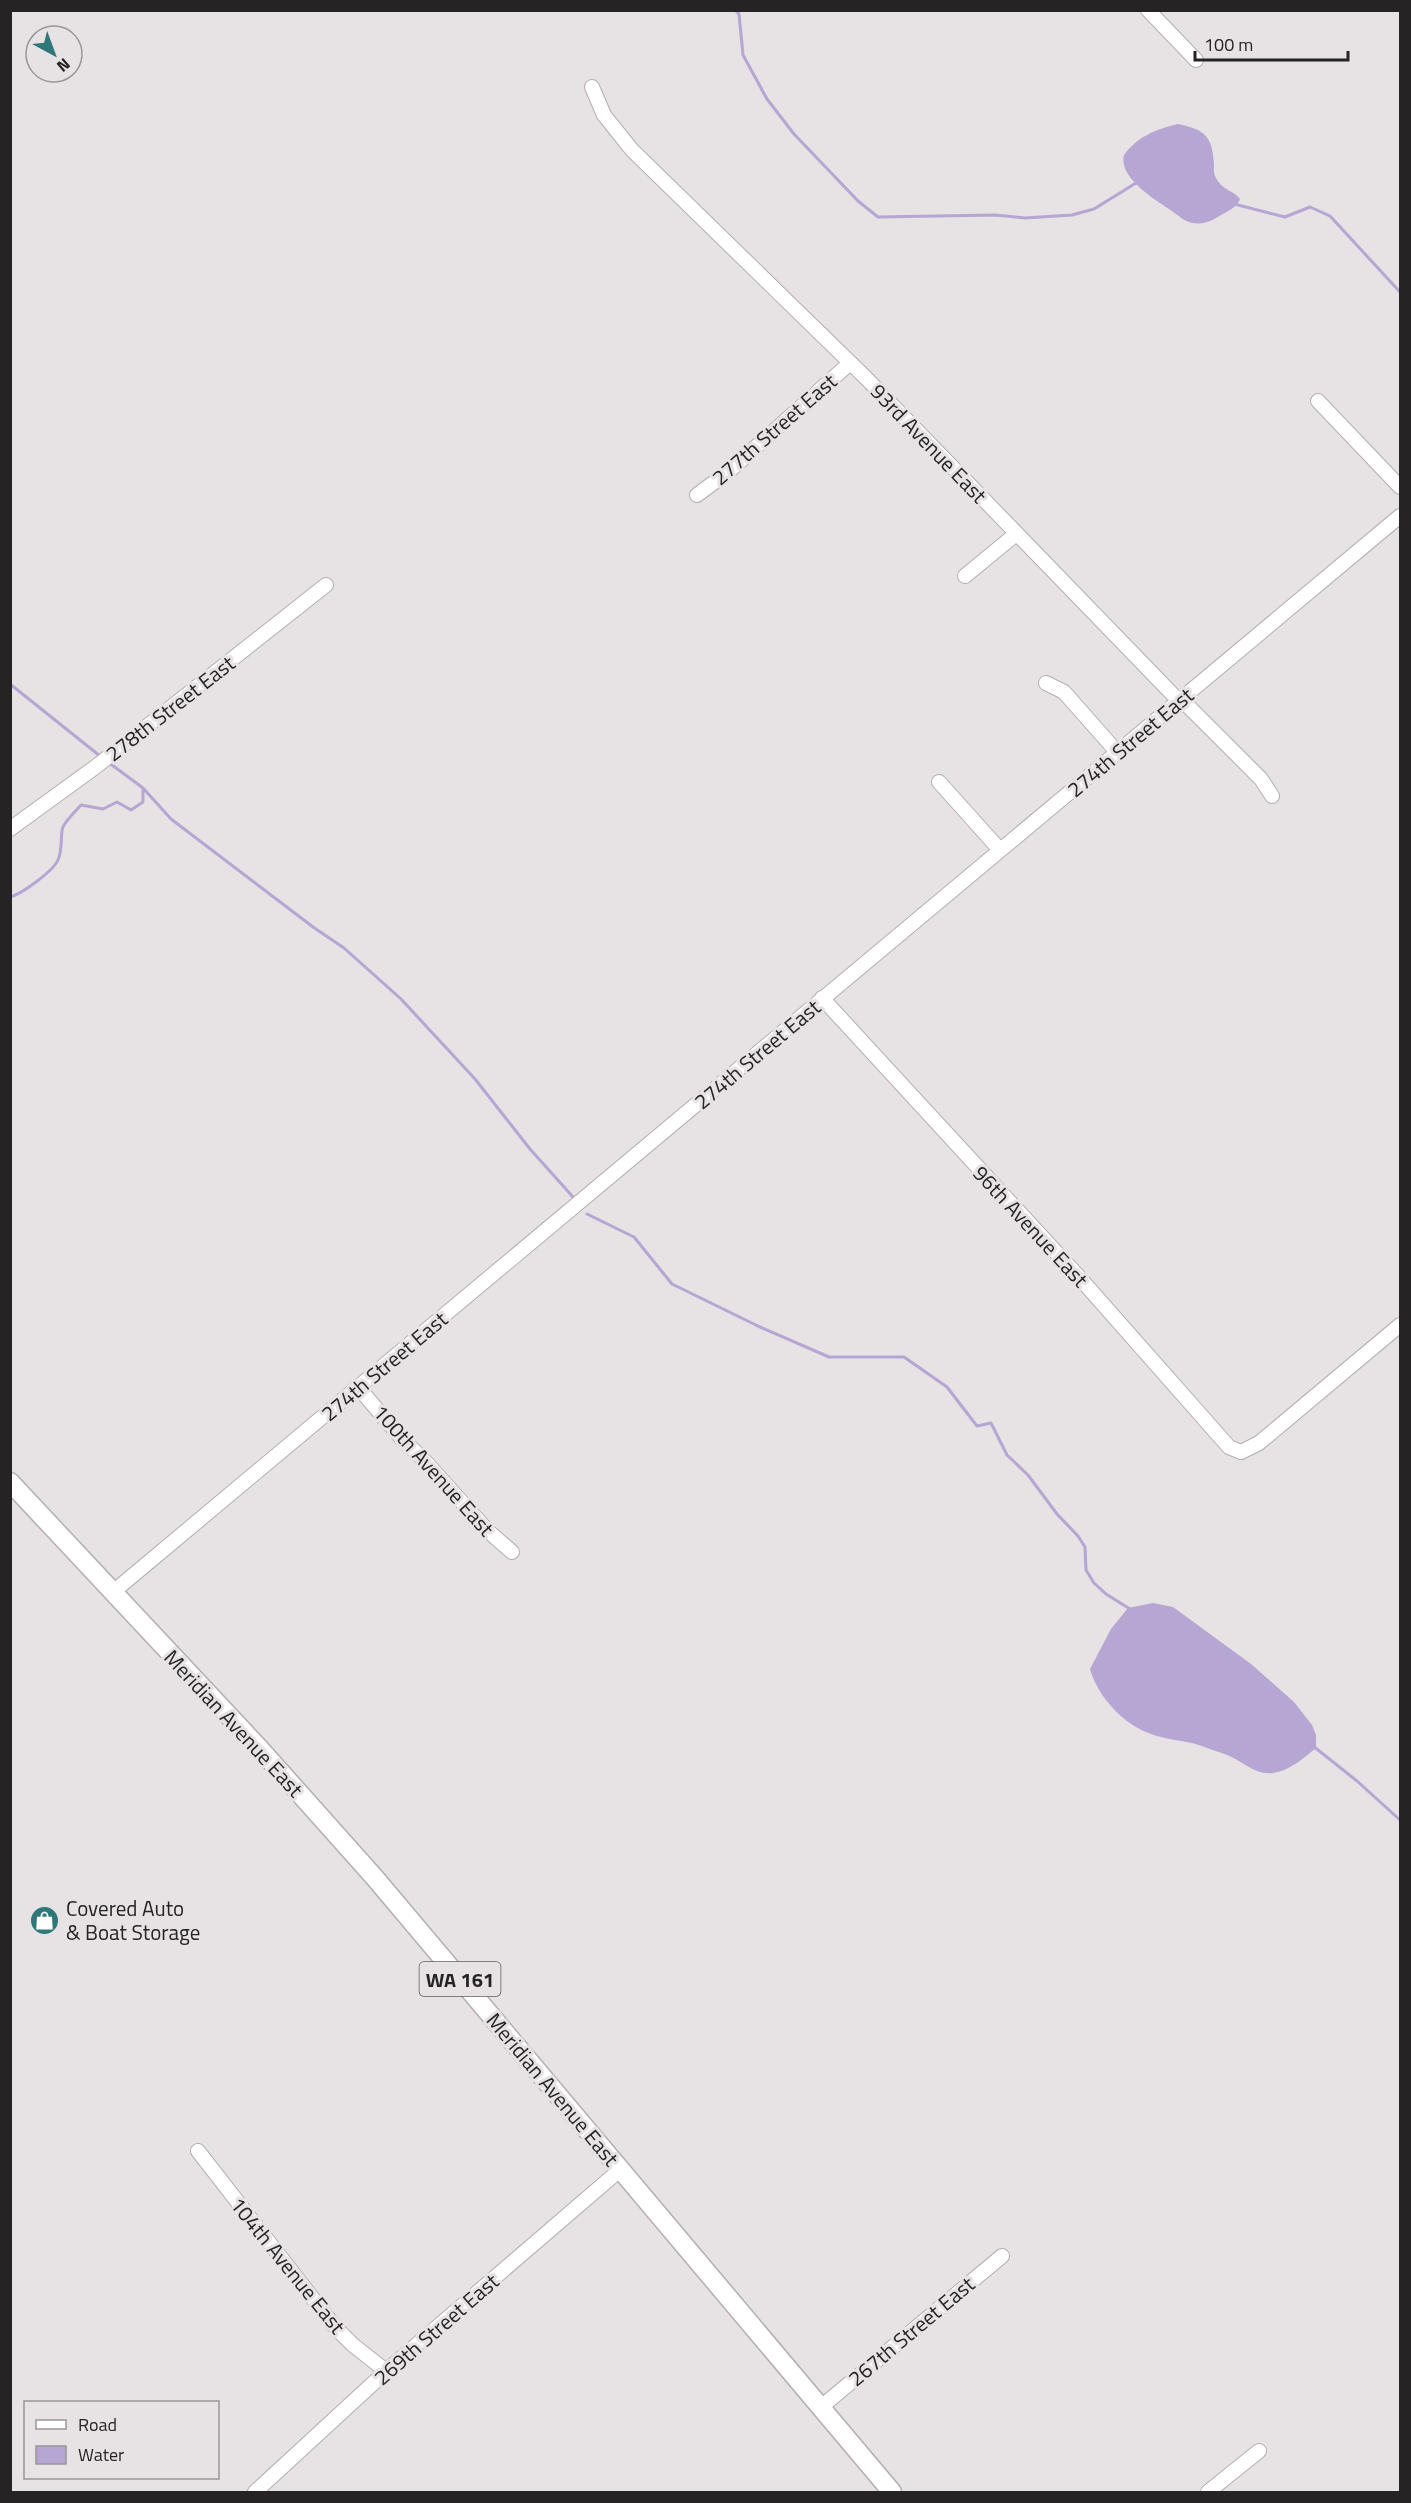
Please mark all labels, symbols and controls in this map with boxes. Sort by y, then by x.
north arrow [24,24,84,84]
scale bar [1195,24,1348,62]
text: 100 m [1204,31,1253,58]
text: N [52,53,76,78]
street label: 277th Street East [704,365,844,492]
street label: 93rd Avenue East [863,376,995,511]
street label: 278th Street East [98,647,242,769]
street label: 274th Street East [1060,679,1201,805]
street label: 274th Street East [687,991,828,1117]
street label: 96th Avenue East [966,1158,1096,1295]
street label: 274th Street East [314,1303,455,1429]
street label: 100th Avenue East [366,1397,503,1544]
street label: Meridian Avenue East [157,1642,311,1804]
place label: Covered Auto & Boat Storage [66,1892,200,1948]
shop icon: Covered Auto & Boat Storage [29,1904,61,1936]
road number: WA 161 [420,1962,500,1996]
street label: Meridian Avenue East [479,2005,627,2173]
street label: 104th Avenue East [223,2190,354,2341]
street label: 269th Street East [366,2265,506,2392]
street label: 267th Street East [841,2268,982,2394]
legend [24,2401,219,2479]
text: Road [78,2411,117,2438]
text: Water [78,2441,124,2468]

